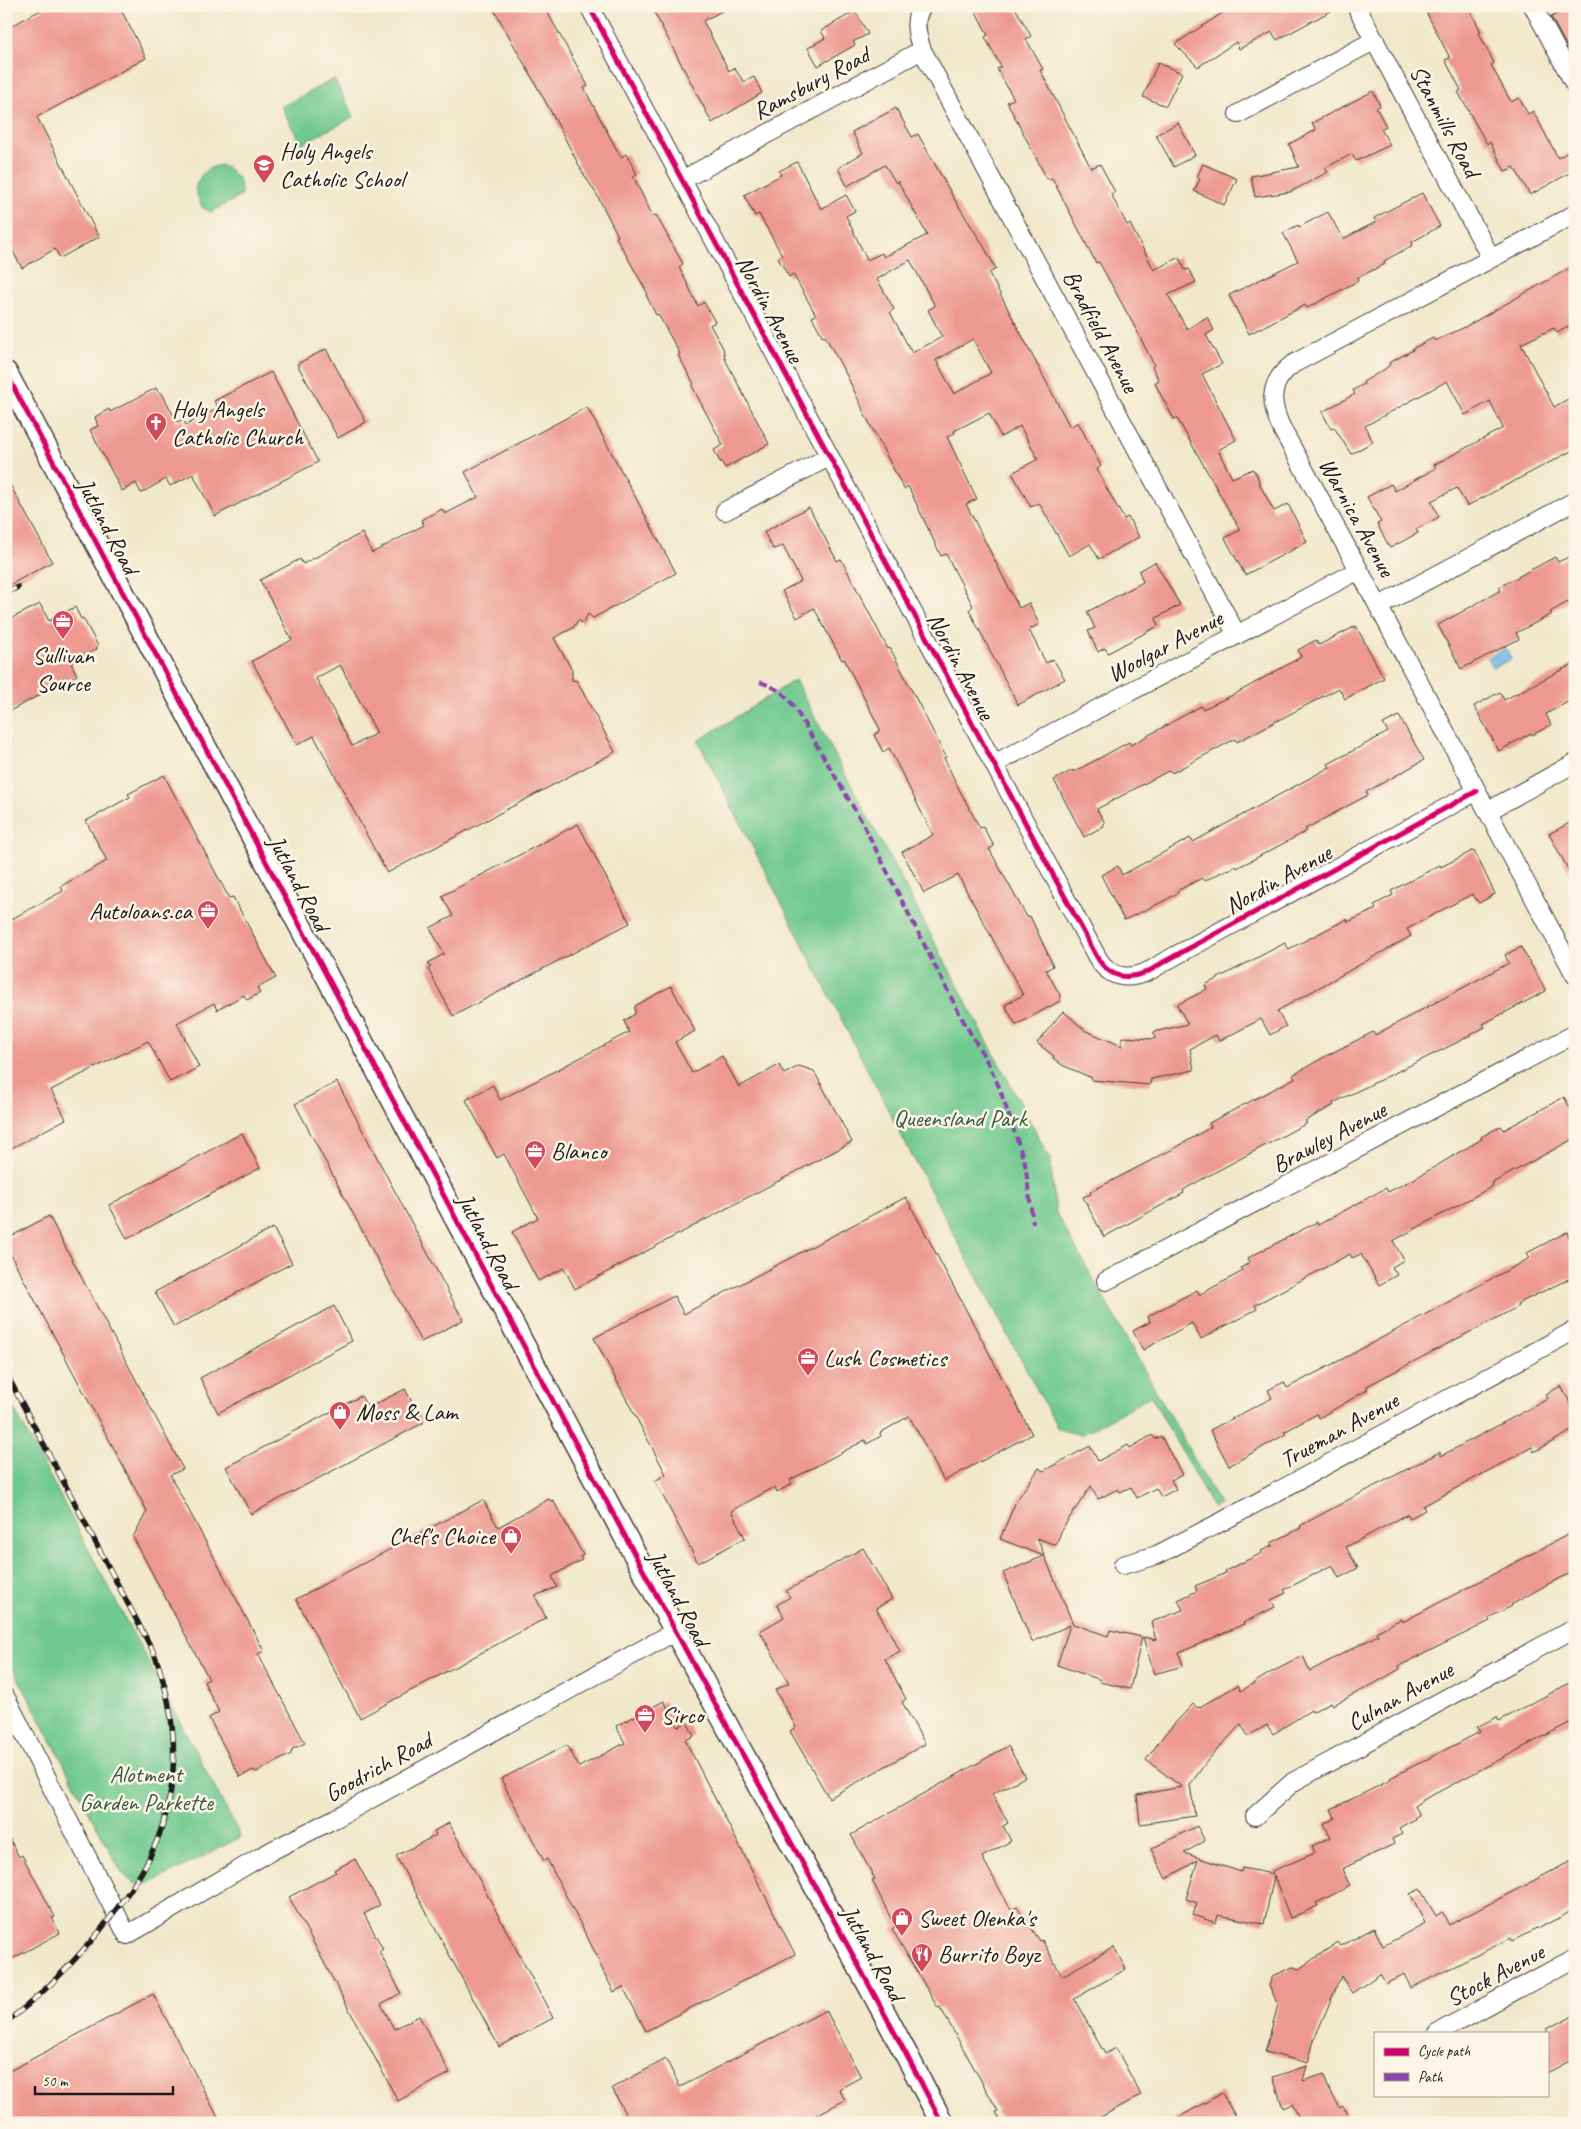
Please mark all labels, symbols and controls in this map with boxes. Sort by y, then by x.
street label: Ramsbury Road [748,38,878,126]
street label: Stanmills Road [1403,60,1489,185]
place label: Holy Angels Catholic School [280,136,408,194]
school or university icon: Holy Angels Catholic School [252,153,276,184]
street label: Nordin Avenue [729,250,812,370]
street label: Bradfield Avenue [1056,265,1147,399]
place label: Holy Angels Catholic Church [172,394,304,452]
church icon: Holy Angels Catholic Church [144,411,168,442]
street label: Warnica Avenue [1312,452,1403,584]
street label: Jutland Road [70,472,147,582]
street label: Woolgar Avenue [1102,602,1230,689]
street label: Nordin Avenue [920,607,1003,727]
office icon: Sullivan Source [51,609,75,640]
place label: Sullivan Source [32,640,95,698]
street label: Jutland Road [261,829,338,939]
street label: Nordin Avenue [1219,836,1338,921]
place label: Autoloans.ca [89,896,194,926]
office icon: Autoloans.ca [196,899,220,930]
street label: Brawley Avenue [1267,1093,1393,1180]
park label: Queensland Park [893,1103,1029,1133]
place label: Blanco [551,1136,609,1166]
office icon: Blanco [523,1139,547,1170]
street label: Jutland Road [450,1187,527,1297]
place label: Lush Cosmetics [824,1343,949,1373]
office icon: Lush Cosmetics [796,1346,820,1377]
street label: Trueman Avenue [1275,1384,1405,1475]
place label: Moss & Lam [356,1397,460,1427]
shop icon: Moss & Lam [328,1400,352,1431]
place label: Chef's Choice [389,1521,497,1551]
shop icon: Chef's Choice [499,1524,523,1555]
street label: Jutland Road [641,1544,718,1654]
street label: Culnan Avenue [1342,1654,1460,1737]
place label: Sirco [661,1700,706,1730]
office icon: Sirco [633,1703,657,1734]
street label: Goodrich Road [319,1724,440,1809]
park label: Alotment Garden Parkette [79,1759,215,1817]
street label: Jutland Road [834,1899,913,2009]
place label: Sweet Olenka's [918,1903,1038,1933]
shop icon: Sweet Olenka's [890,1906,914,1937]
street label: Stock Avenue [1441,1936,1551,2013]
place label: Burrito Boyz [938,1939,1042,1969]
restaurant icon: Burrito Boyz [910,1942,934,1973]
legend [1374,2032,1548,2096]
text: Cycle path [1418,2042,1470,2061]
scale bar [35,2064,172,2096]
text: Path [1418,2068,1444,2087]
text: 50 m [42,2072,69,2091]

